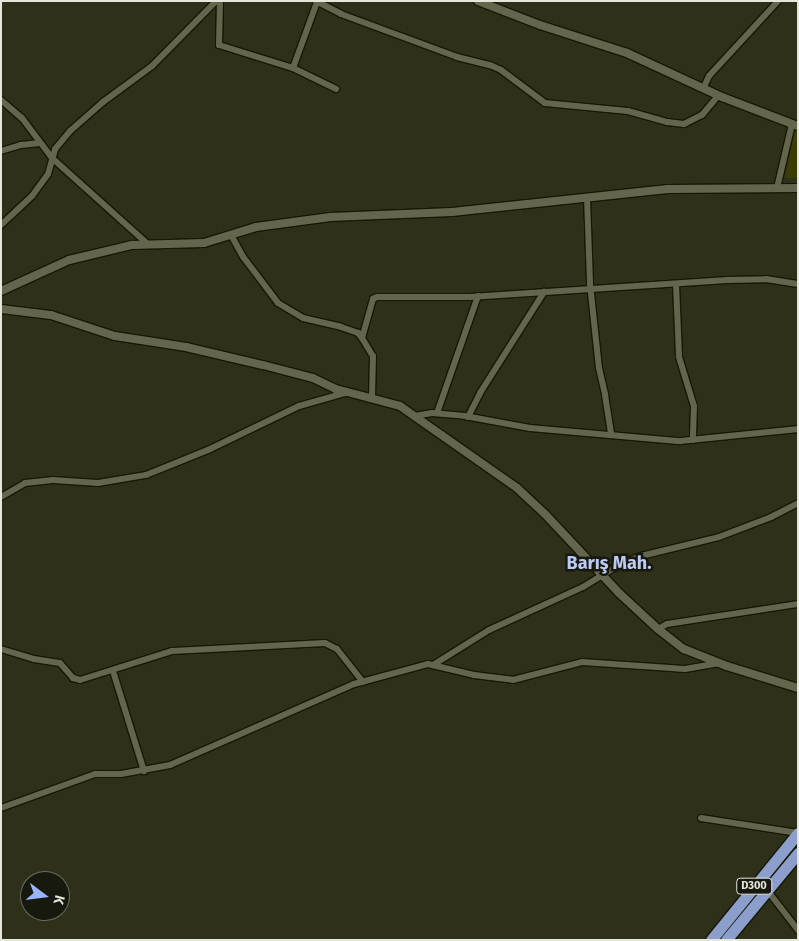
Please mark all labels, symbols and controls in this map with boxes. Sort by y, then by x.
district label: Barış Mah. [567,552,651,574]
north arrow [20,871,70,921]
road number: D300 [735,878,773,894]
text: K [50,893,68,906]

